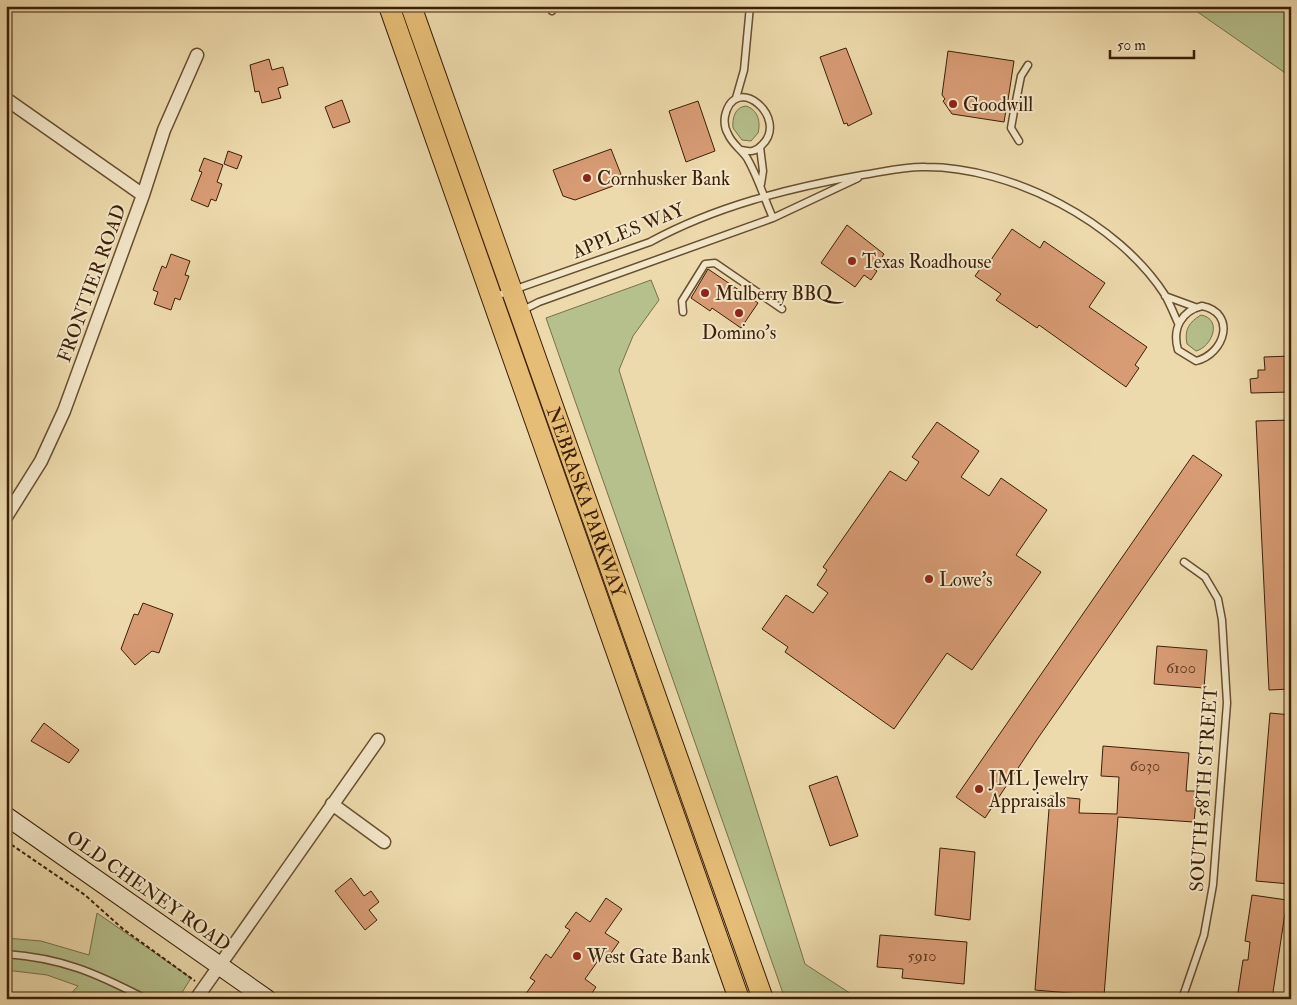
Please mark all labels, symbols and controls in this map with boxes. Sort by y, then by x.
scale bar [1110,28,1193,60]
text: 50 m [1117,36,1146,55]
place label: Goodwill [963,93,1033,117]
marker: Goodwill [947,98,959,110]
place label: Cornhusker Bank [597,167,730,191]
marker: Cornhusker Bank [581,172,593,184]
street label: APPLES WAY [568,197,689,265]
street label: FRONTIER ROAD [52,201,132,366]
place label: Texas Roadhouse [862,250,992,274]
marker: Texas Roadhouse [846,255,858,267]
place label: Mulberry BBQ [715,282,844,306]
marker: Mulberry BBQ [699,287,711,299]
marker: Domino's [733,307,745,319]
place label: Domino's [702,321,776,345]
street label: NEBRASKA PARKWAY [541,404,631,602]
place label: Lowe's [939,568,992,592]
marker: Lowe's [923,573,935,585]
house number: 6100 [1166,658,1196,678]
street label: SOUTH 58TH STREET [1185,685,1223,893]
house number: 6030 [1130,756,1160,776]
place label: JML Jewelry Appraisals [988,767,1089,814]
marker: JML Jewelry Appraisals [973,783,985,795]
street label: OLD CHENEY ROAD [61,825,235,957]
place label: West Gate Bank [586,945,710,969]
house number: 5910 [908,946,937,966]
marker: West Gate Bank [571,950,583,962]

